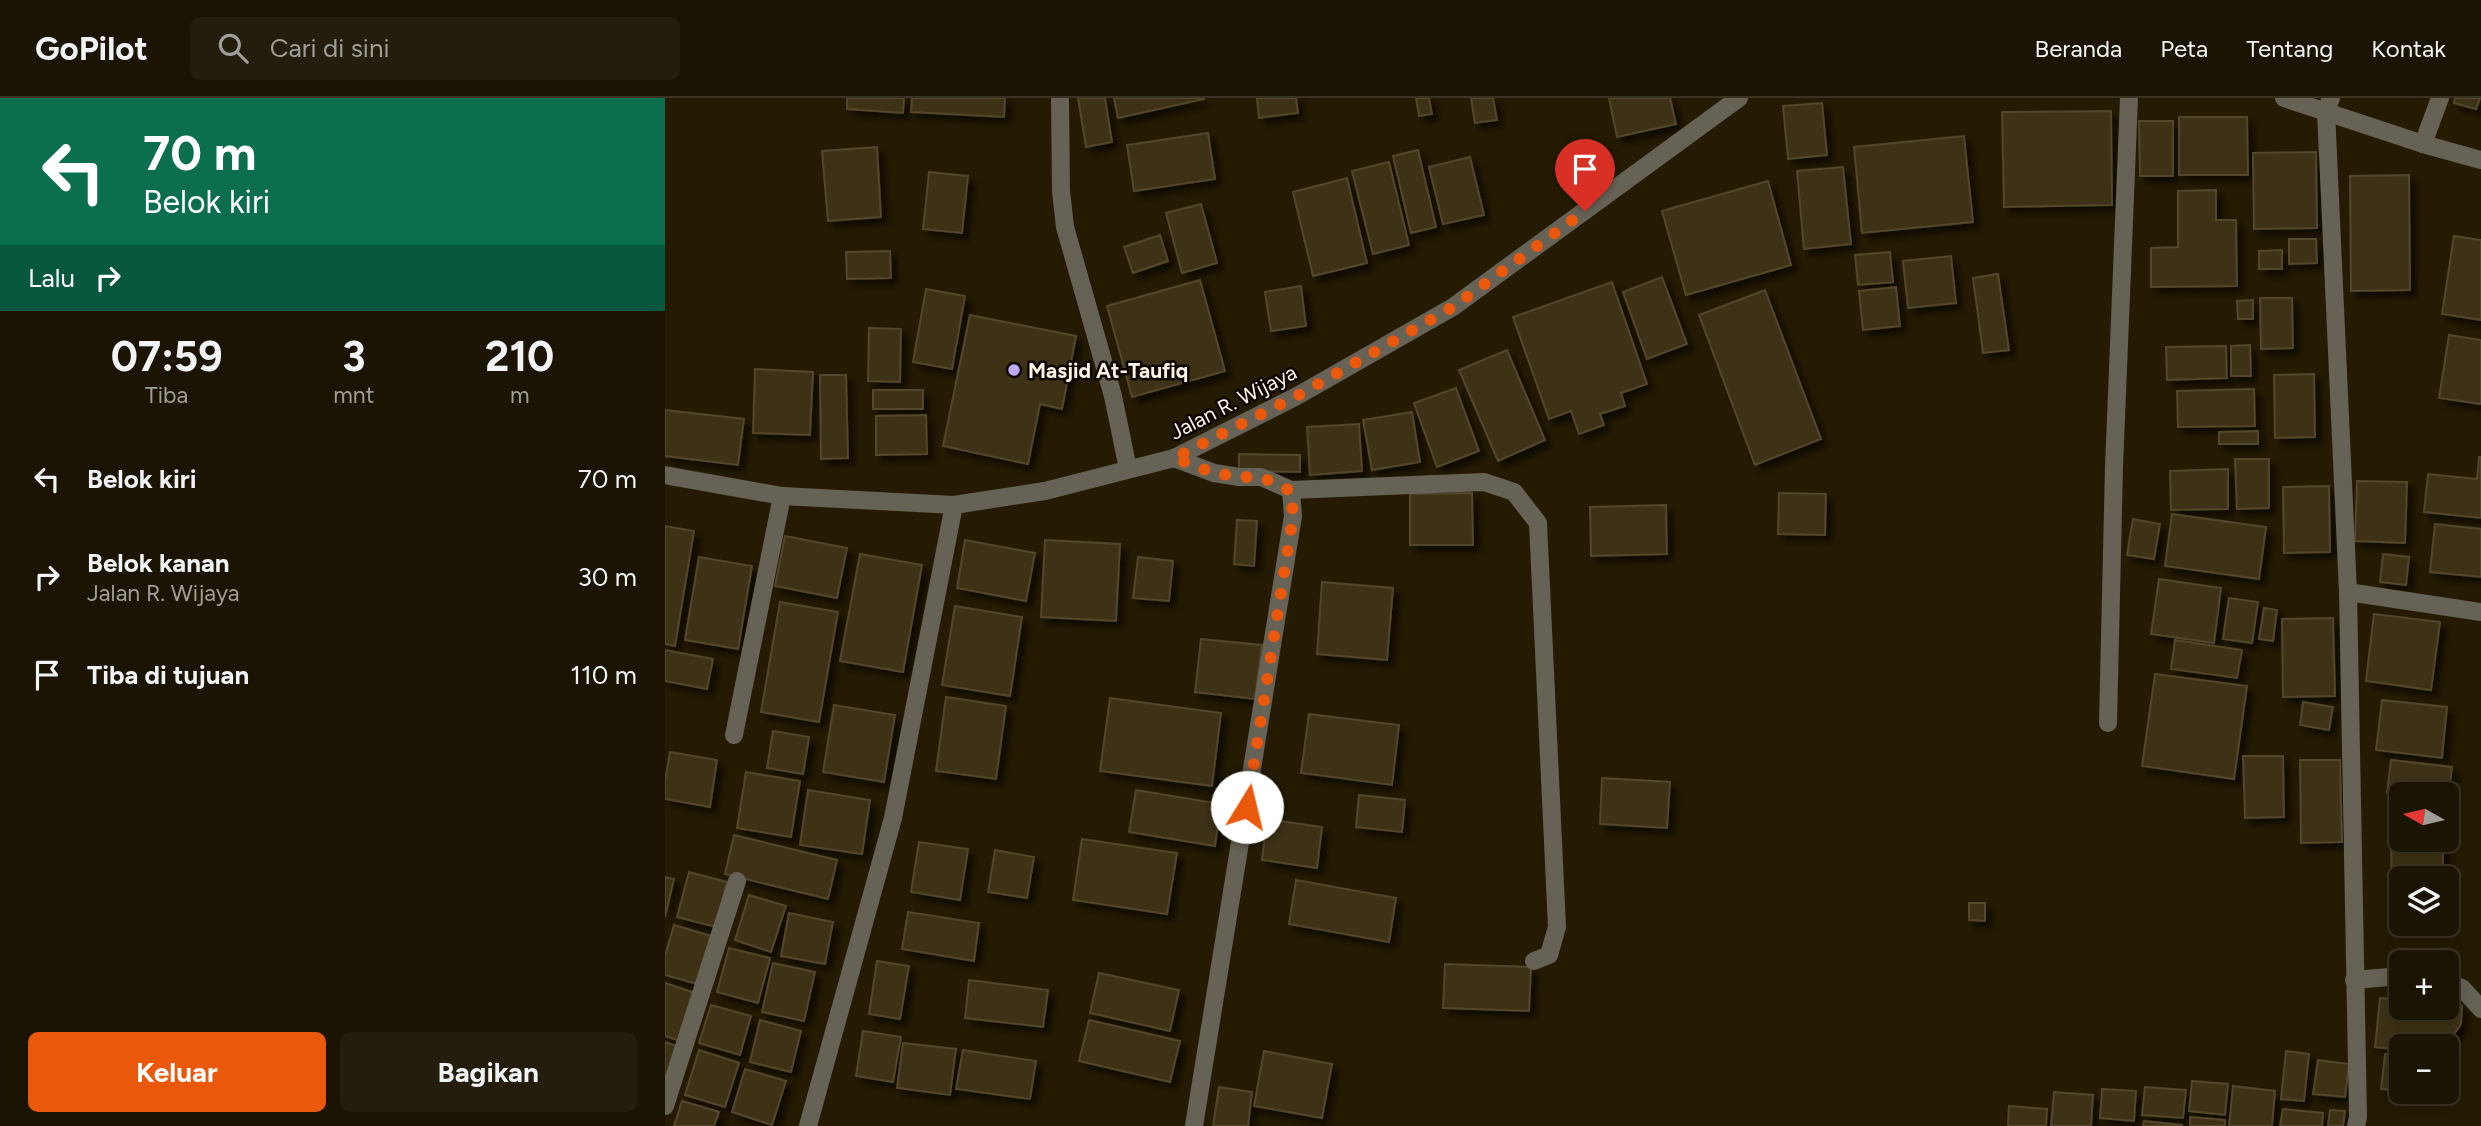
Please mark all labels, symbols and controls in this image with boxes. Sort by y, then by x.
search box [190,17,680,80]
text: GoPilot [35,29,148,68]
icon: search [214,29,252,67]
text: Cari di sini [270,32,389,64]
text: Beranda [2035,34,2122,63]
text: Peta [2160,34,2208,63]
text: Tentang [2246,34,2333,63]
text: Kontak [2371,34,2446,63]
text: 70 m [143,123,256,182]
icon: left [28,126,119,217]
pin [1555,139,1615,211]
icon: arrive [1566,150,1604,188]
text: Belok kiri [143,183,270,221]
icon: right [89,259,127,297]
text: Lalu [28,262,75,294]
text: 07:59 [111,331,223,382]
text: 3 [342,331,366,382]
text: 210 [485,331,554,382]
place label: Masjid At-Taufiq [1028,358,1188,383]
street label: Jalan R. Wijaya [1165,359,1301,445]
marker: Masjid At-Taufiq [1006,362,1022,378]
text: Tiba [145,381,188,409]
text: mnt [333,381,374,409]
text: m [510,381,529,409]
icon: left [28,460,66,498]
text: Belok kiri [87,463,196,495]
text: 70 m [578,463,637,495]
text: Belok kanan [87,547,230,579]
icon: right [28,558,66,596]
text: 30 m [578,561,637,593]
text: Jalan R. Wijaya [87,579,239,607]
icon: arrive [28,656,66,694]
text: Tiba di tujuan [87,659,249,691]
text: 110 m [570,659,637,691]
position arrow [1210,770,1284,844]
north arrow [2389,782,2459,852]
map controls [2389,782,2459,1104]
button: layers [2389,866,2459,936]
button: + [2389,950,2459,1020]
button: Keluar [28,1032,326,1112]
button: Bagikan [340,1032,637,1112]
button: − [2389,1034,2459,1104]

